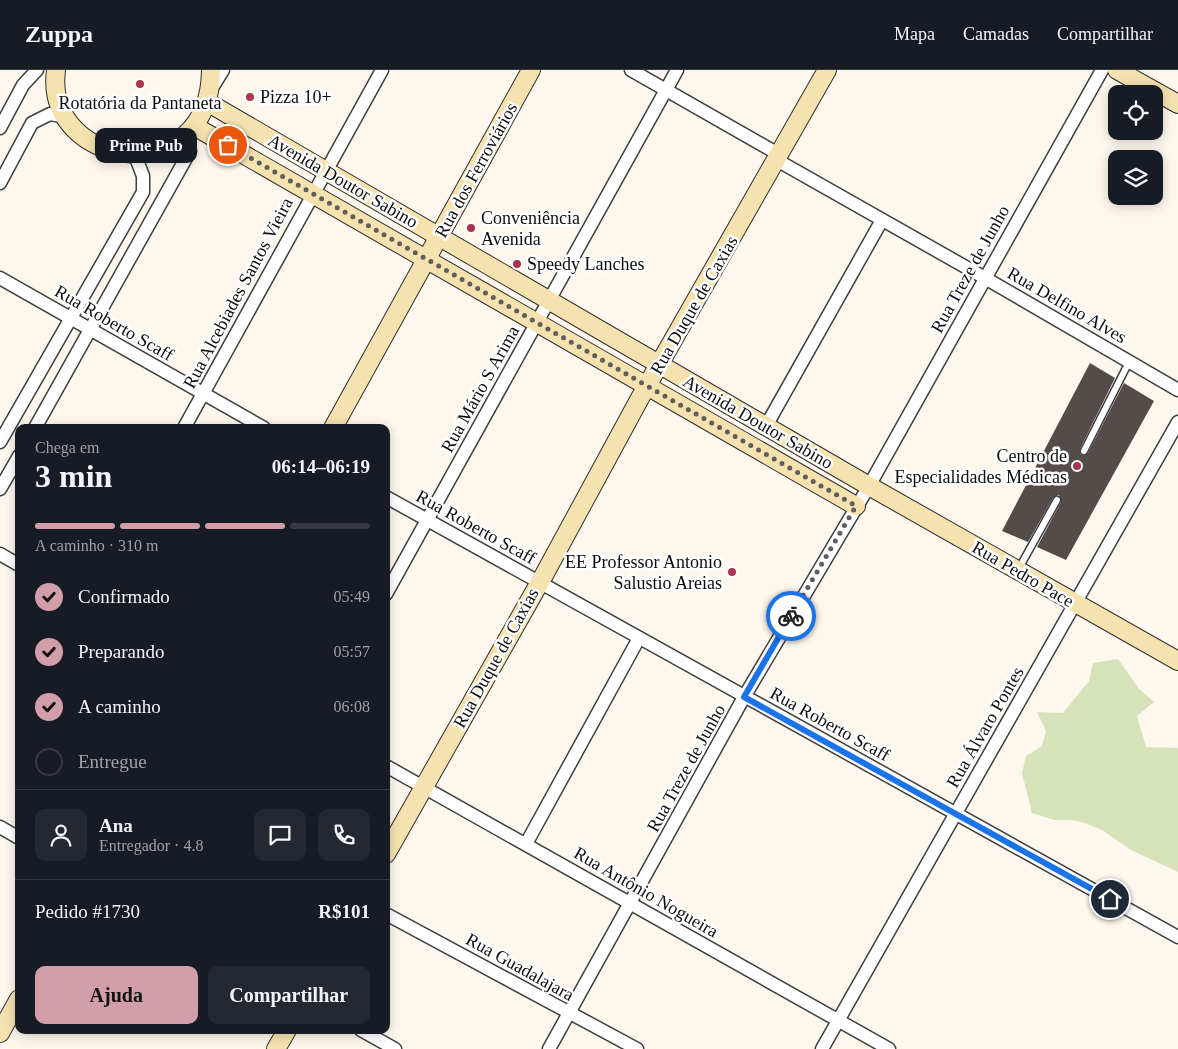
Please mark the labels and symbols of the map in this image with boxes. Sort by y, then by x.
marker: Rotatória da Pantaneta [134,78,146,90]
place label: Pizza 10+ [260,87,332,107]
marker: Pizza 10+ [244,91,256,103]
place label: Rotatória da Pantaneta [59,93,221,113]
street label: Rua dos Ferroviários [431,99,521,241]
pin [207,124,249,166]
callout: Prime Pub [96,128,198,162]
street label: Avenida Doutor Sabino [265,130,421,232]
street label: Rua Alcebiades Santos Vieira [179,194,297,392]
street label: Rua Treze de Junho [927,202,1013,336]
place label: Conveniência Avenida [481,208,580,249]
marker: Conveniência Avenida [465,222,477,234]
street label: Rua Duque de Caxias [646,232,742,378]
place label: Speedy Lanches [527,254,644,274]
marker: Speedy Lanches [511,258,523,270]
street label: Rua Delfino Alves [1004,263,1130,347]
street label: Rua Roberto Scaff [51,281,177,365]
street label: Rua Mário S Arima [437,322,523,456]
street label: Avenida Doutor Sabino [680,371,836,473]
place label: Centro de Especialidades Médicas [895,446,1067,487]
marker: Centro de Especialidades Médicas [1071,460,1083,472]
street label: Rua Roberto Scaff [413,486,539,568]
street label: Rua Pedro Pace [969,537,1077,611]
place label: EE Professor Antonio Salustio Areias [565,552,722,593]
marker: EE Professor Antonio Salustio Areias [726,566,738,578]
street label: Rua Duque de Caxias [449,585,543,731]
courier [766,591,816,641]
street label: Rua Álvaro Pontes [941,663,1028,791]
street label: Rua Roberto Scaff [767,683,893,765]
street label: Rua Treze de Junho [643,701,729,835]
street label: Rua Antônio Nogueira [570,843,722,941]
pin [1089,878,1131,920]
street label: Rua Guadalajara [462,929,578,1005]

